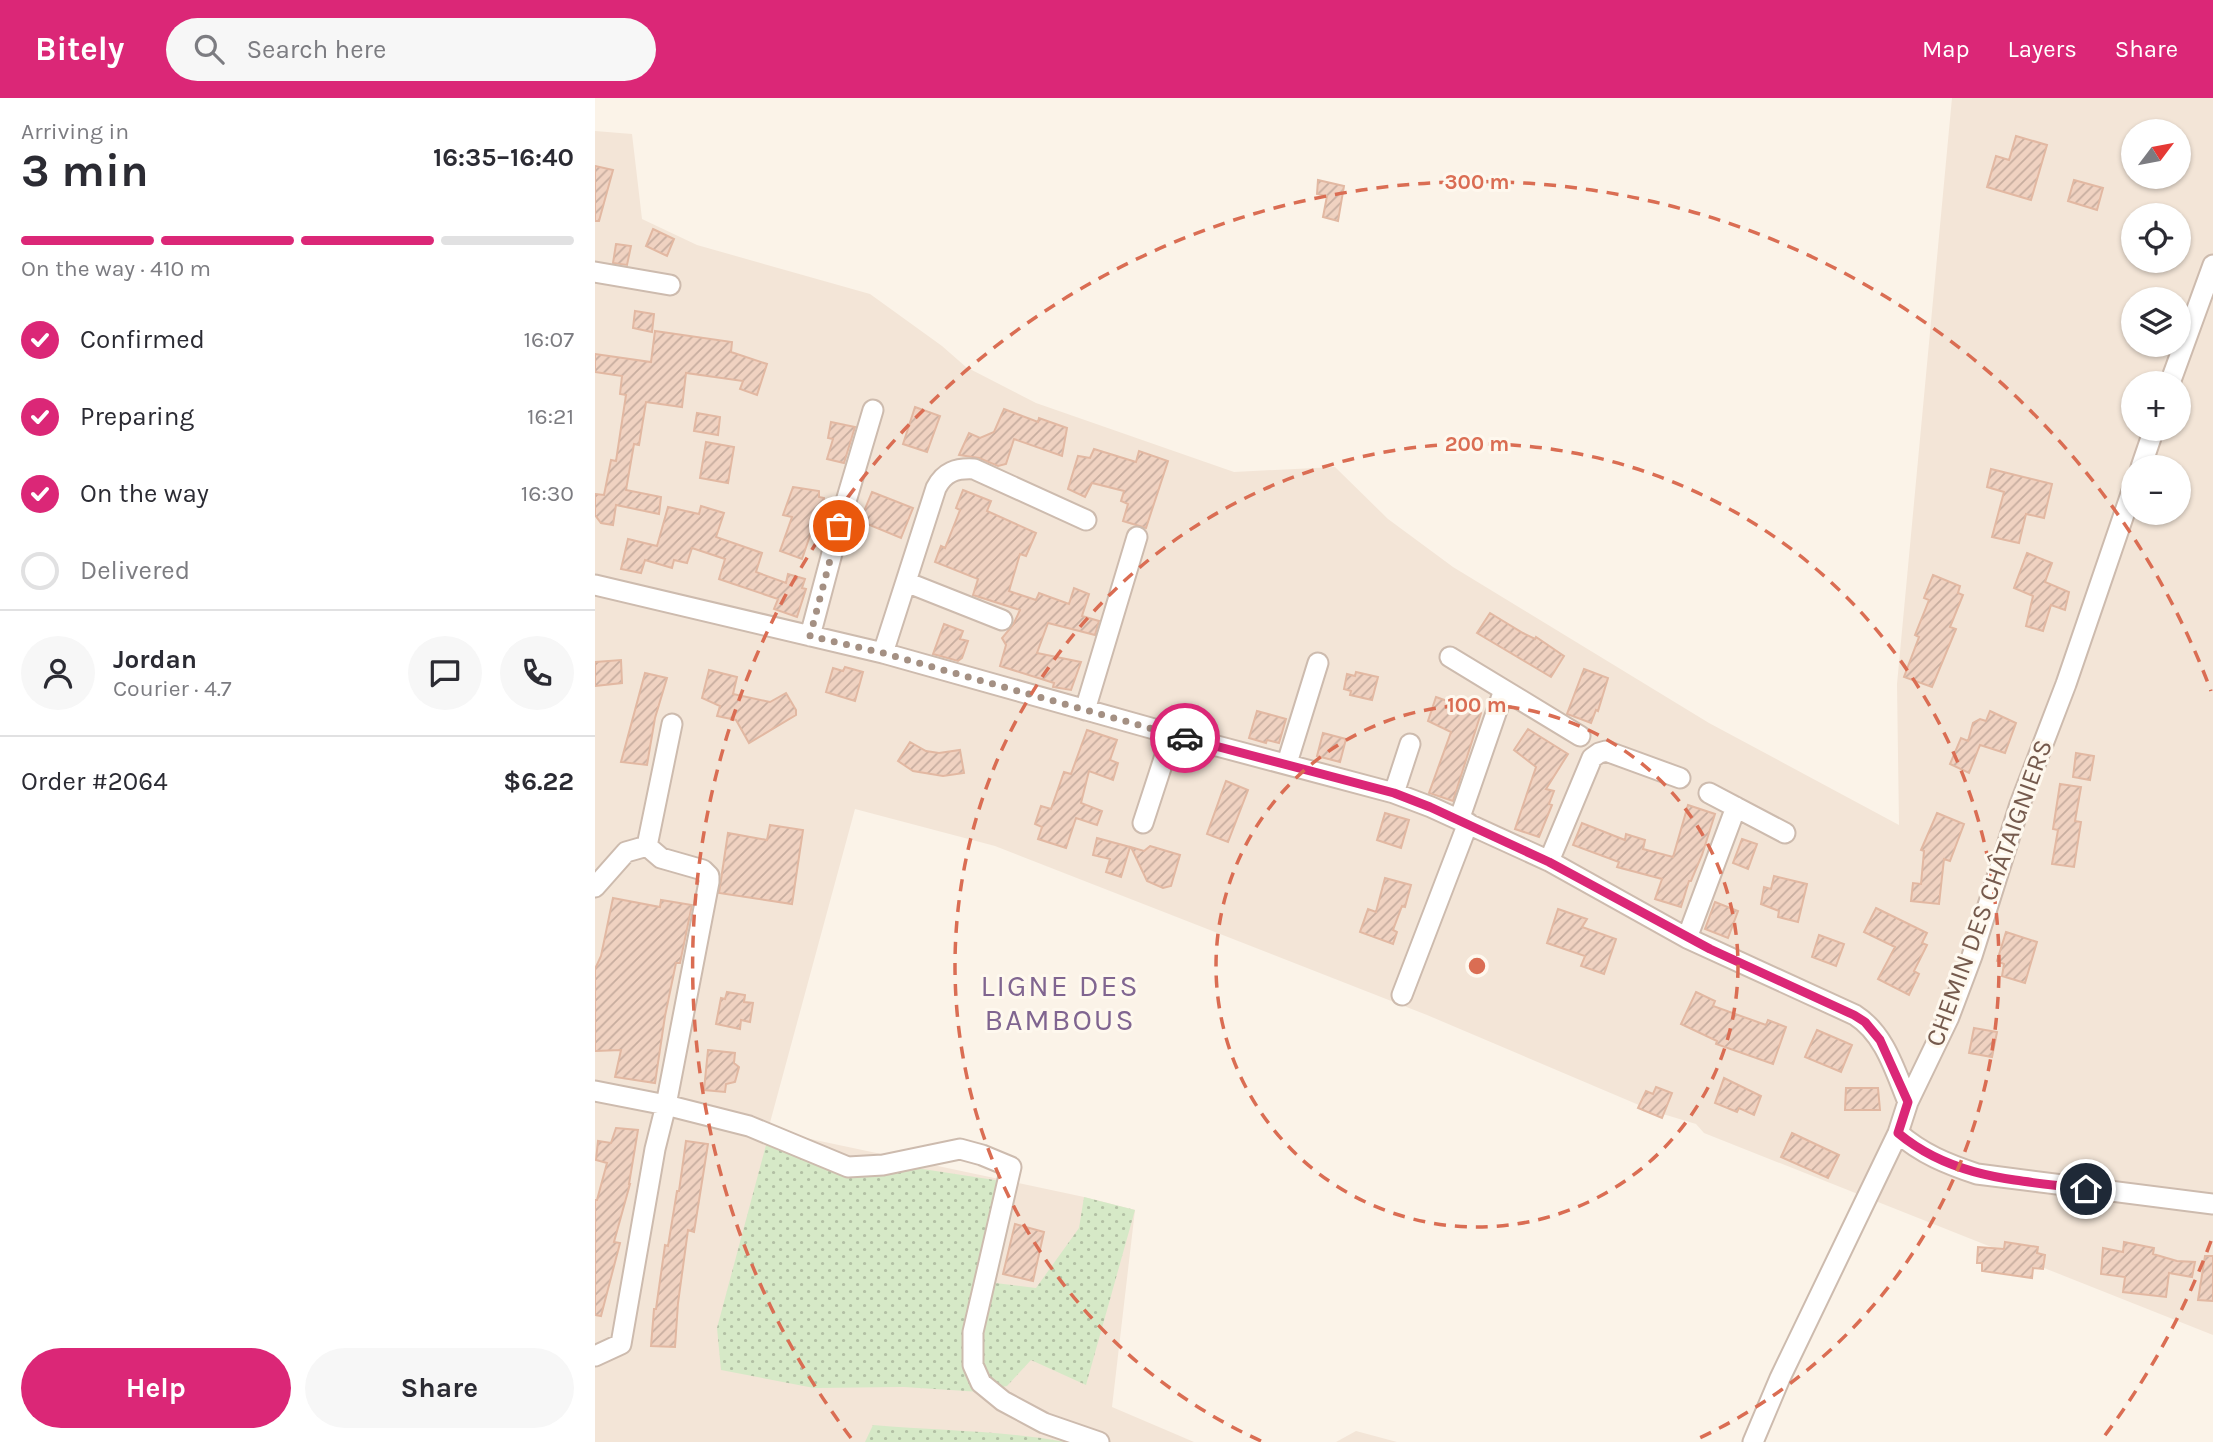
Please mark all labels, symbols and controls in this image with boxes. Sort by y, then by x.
search box [166,18,656,81]
text: Bitely [35,30,124,68]
icon: search [190,30,228,68]
text: Search here [246,34,386,65]
text: Map [1922,35,1970,63]
text: Layers [2008,35,2077,63]
text: Share [2115,35,2178,63]
text: Arriving in [21,118,129,145]
north arrow [2121,119,2191,189]
map controls [2121,119,2191,525]
text: 16:35–16:40 [433,142,574,173]
text: 3 min [21,144,149,198]
text: 300 m [1445,170,1509,194]
button: locate [2121,203,2191,273]
text: On the way · 410 m [21,255,211,282]
button: layers [2121,287,2191,357]
icon: check [21,321,59,359]
text: Confirmed [80,324,205,355]
text: 16:07 [523,326,574,353]
button: + [2121,371,2191,441]
icon: check [21,398,59,436]
text: Preparing [80,401,194,432]
text: 16:21 [527,403,574,430]
text: 200 m [1445,432,1509,456]
button: − [2121,455,2191,525]
icon: check [21,475,59,513]
text: On the way [80,478,209,509]
text: 16:30 [521,480,574,507]
pin [809,496,869,556]
icon: bag [820,507,858,545]
text: Delivered [80,555,190,586]
button: person [21,636,95,710]
button: chat [408,636,482,710]
button: phone [500,636,574,710]
text: Jordan [113,644,197,675]
text: Courier · 4.7 [113,675,232,702]
text: 100 m [1447,693,1507,717]
courier [1150,703,1220,773]
icon: car [1166,719,1204,757]
street label: CHEMIN DES CHÂTAIGNIERS [1919,735,2059,1051]
text: Order #2064 [21,766,168,797]
text: $6.22 [503,766,574,797]
centre of rings [1465,954,1489,978]
district label: LIGNE DES BAMBOUS [980,968,1140,1038]
pin [2056,1159,2116,1219]
icon: home [2067,1170,2105,1208]
button: Help [21,1348,291,1428]
button: Share [305,1348,574,1428]

